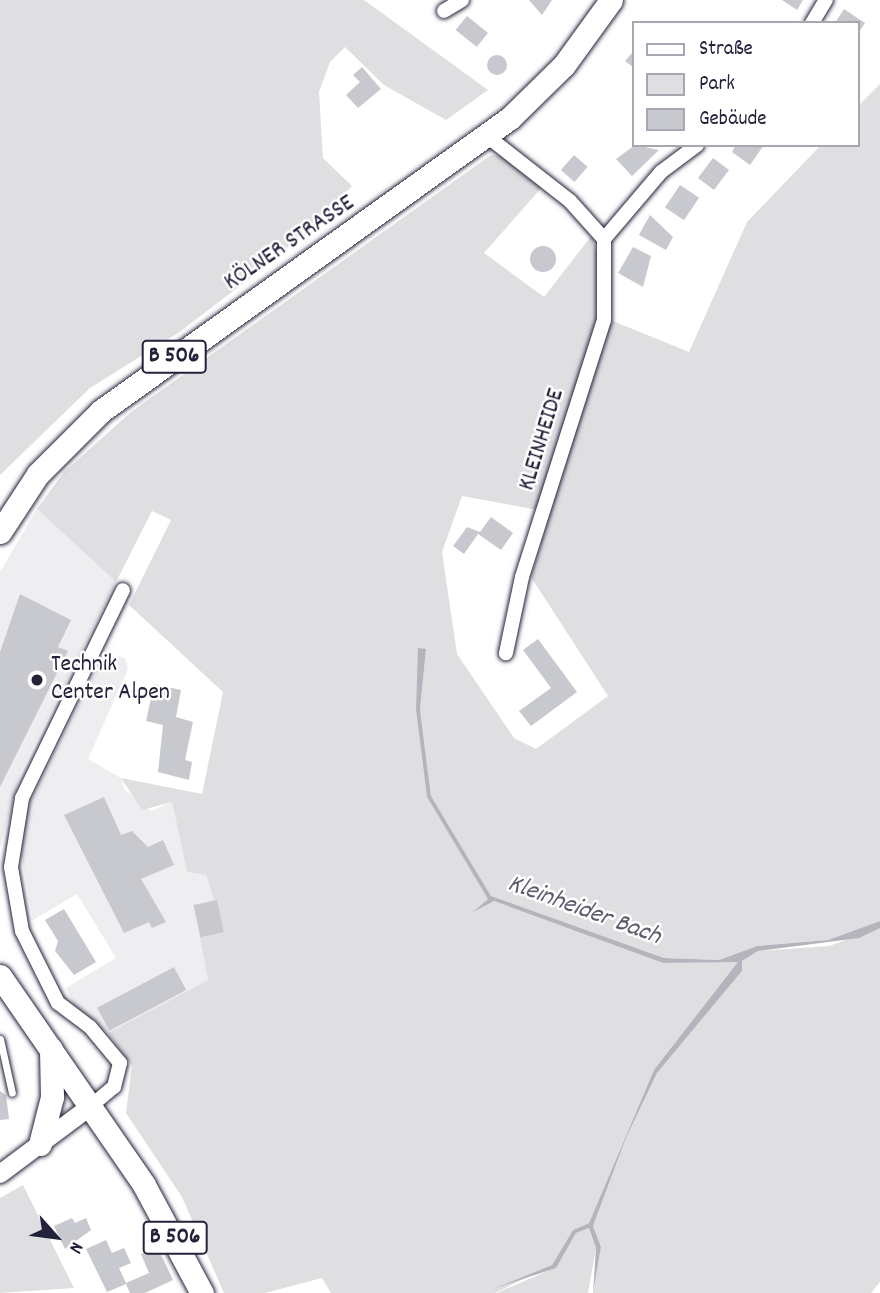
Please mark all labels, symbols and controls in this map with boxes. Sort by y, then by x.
legend [632,21,859,147]
text: Straße [699,35,753,65]
text: Park [699,70,735,100]
text: Gebäude [699,105,767,135]
street label: KÖLNER STRASSE [219,190,361,298]
road number: B 506 [141,338,207,376]
street label: KLEINHEIDE [514,386,572,494]
place label: Technik Center Alpen [51,652,170,708]
marker: Technik Center Alpen [29,672,45,688]
water label: Kleinheider Bach [503,869,665,953]
north arrow [21,1202,91,1272]
road number: B 506 [142,1218,208,1258]
text: N [61,1237,89,1258]

